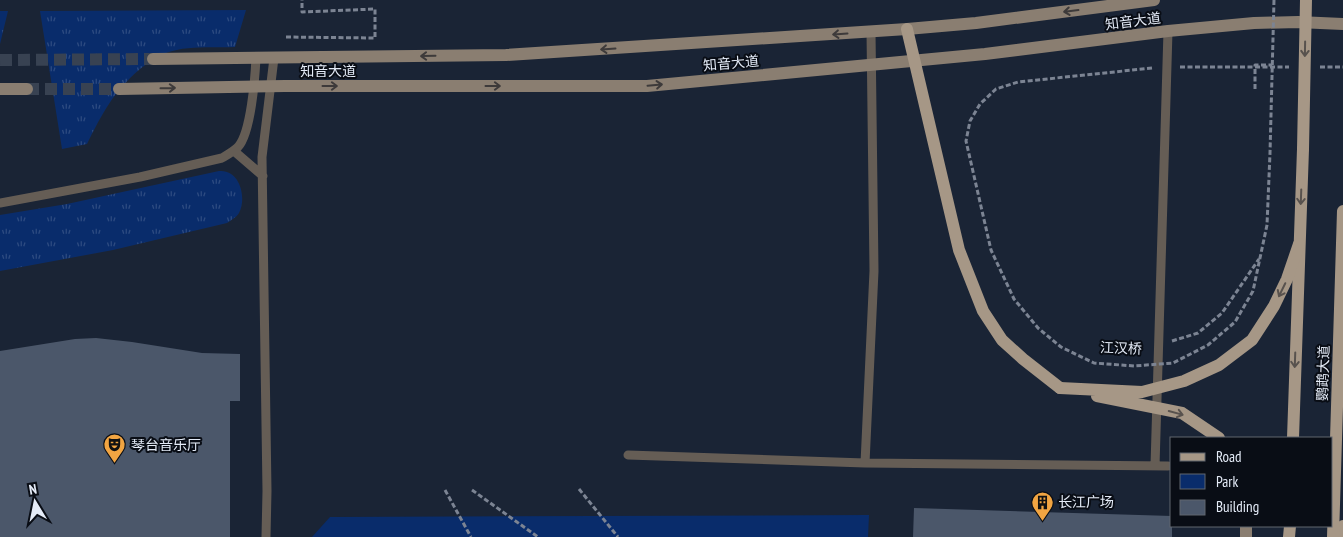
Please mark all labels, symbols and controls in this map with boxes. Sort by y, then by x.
one-way arrow [1064,6,1080,16]
street label: 知音大道 [1104,9,1162,33]
one-way arrow [832,29,848,39]
one-way arrow [1300,40,1310,56]
one-way arrow [600,44,616,53]
one-way arrow [420,52,436,61]
street label: 知音大道 [702,52,760,74]
street label: 知音大道 [300,62,356,80]
one-way arrow [647,80,663,90]
one-way arrow [322,81,338,91]
one-way arrow [484,81,501,91]
one-way arrow [160,83,176,93]
one-way arrow [1296,189,1306,205]
one-way arrow [1277,282,1286,297]
street label: 江汉桥 [1100,338,1142,358]
street label: 鹦鹉大道 [1313,345,1333,401]
one-way arrow [1291,351,1300,367]
one-way arrow [1168,408,1184,418]
theatre icon: 琴台音乐厅 [103,433,127,464]
place label: 琴台音乐厅 [131,436,201,454]
legend [1170,437,1333,527]
text: Road [1216,447,1242,466]
text: Park [1216,472,1238,491]
north arrow [10,477,60,527]
text: N [27,480,38,499]
building icon: 长江广场 [1030,490,1054,521]
place label: 长江广场 [1058,493,1114,511]
text: Building [1216,497,1259,516]

